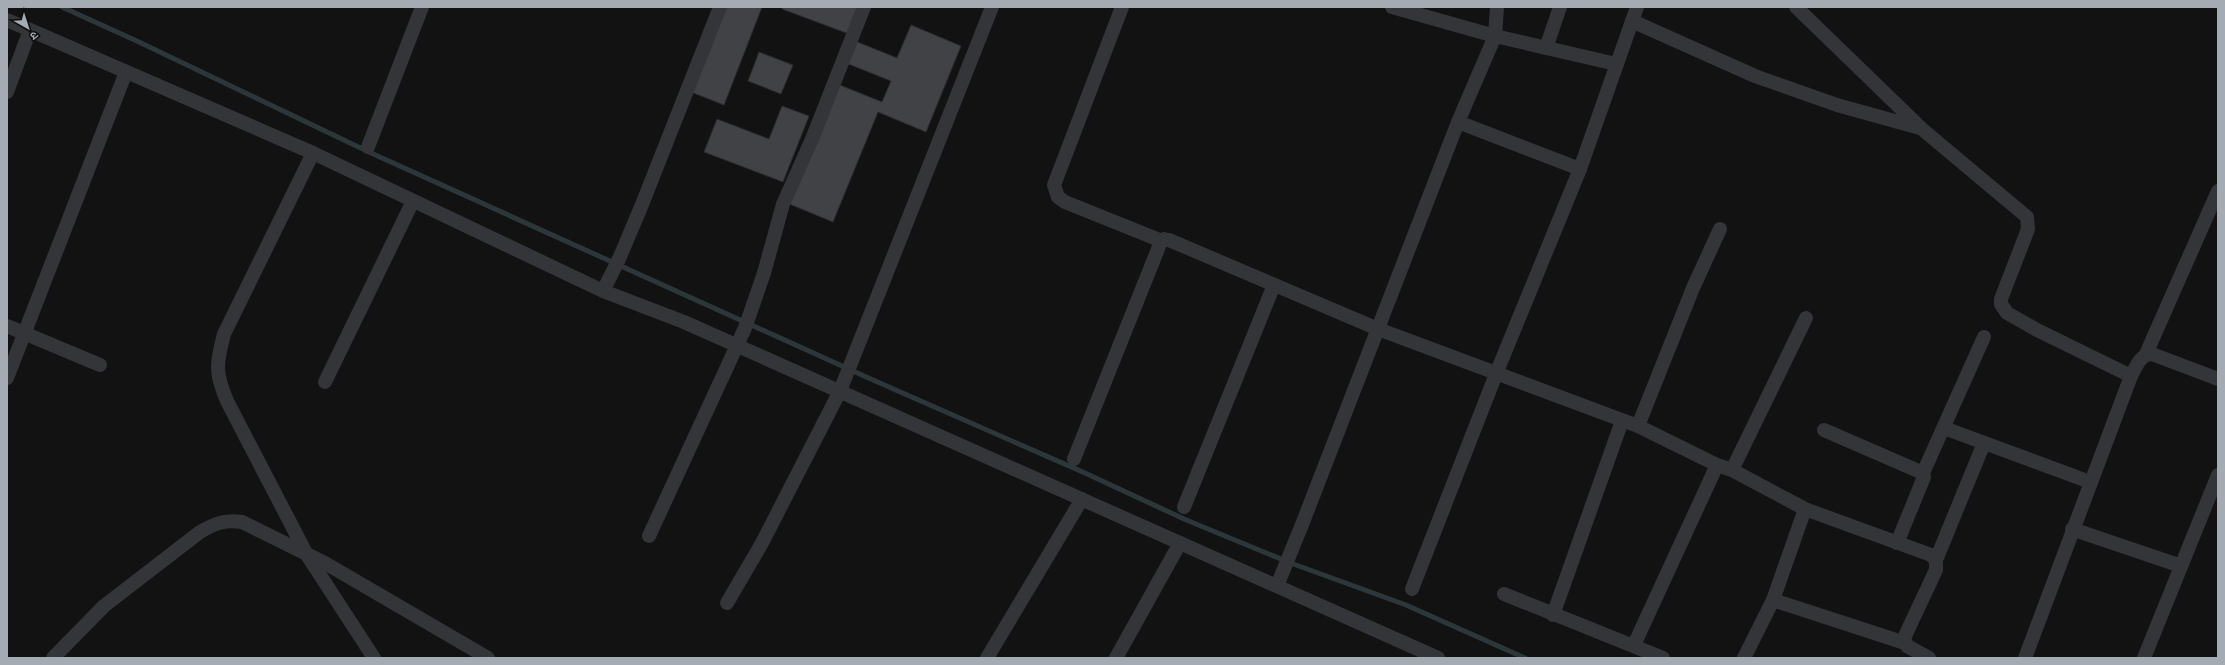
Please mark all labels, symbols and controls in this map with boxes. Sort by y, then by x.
north arrow [8,8,48,48]
text: उ [26,28,41,44]

